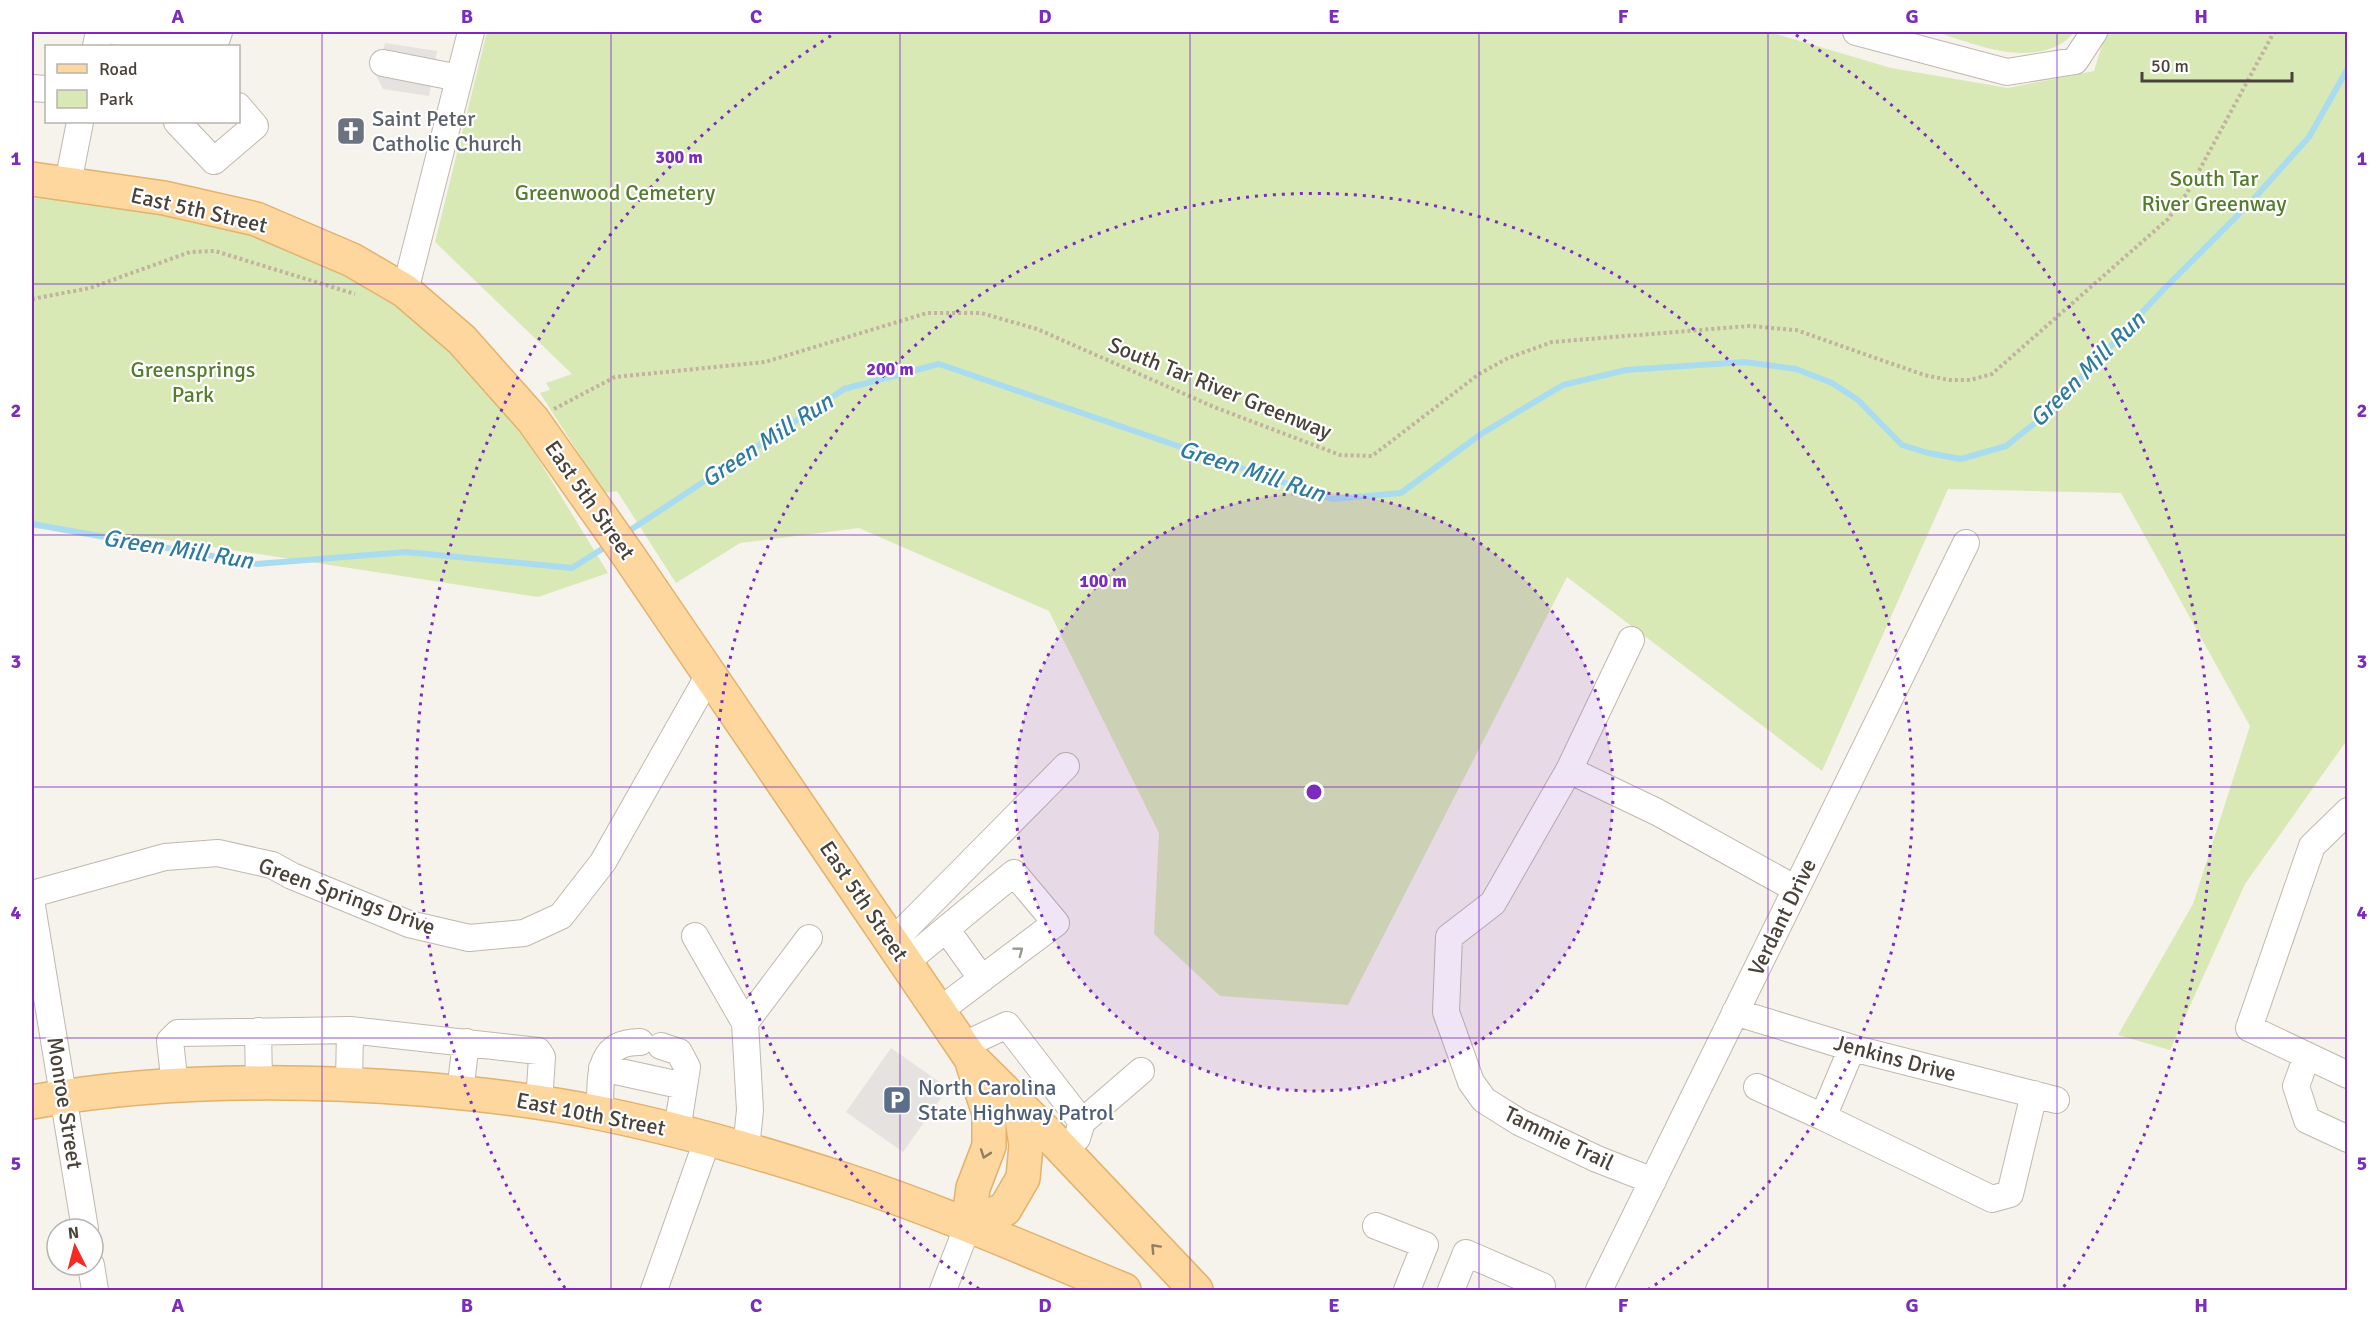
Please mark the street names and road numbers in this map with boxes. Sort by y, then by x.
street label: East 5th Street [128,181,270,239]
street label: South Tar River Greenway [1104,331,1336,445]
street label: East 5th Street [539,435,641,565]
street label: East 5th Street [814,836,914,967]
street label: Green Springs Drive [255,851,439,941]
street label: Verdant Drive [1742,854,1822,980]
street label: Jenkins Drive [1831,1029,1959,1087]
street label: Monroe Street [41,1035,89,1171]
street label: East 10th Street [514,1086,668,1142]
street label: Tammie Trail [1500,1100,1618,1176]

